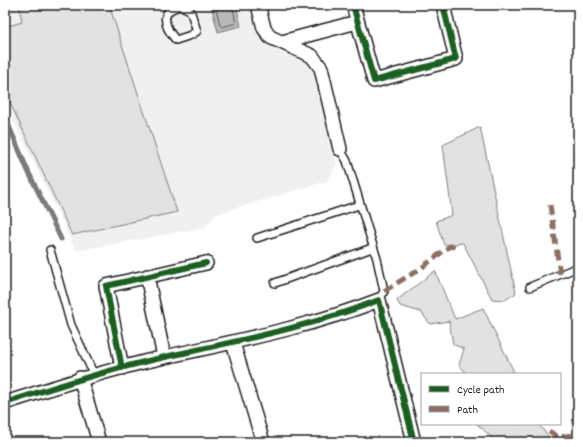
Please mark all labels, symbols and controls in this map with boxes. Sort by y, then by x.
legend [421,373,561,425]
text: Cycle path [457,382,505,399]
text: Path [457,402,478,419]

